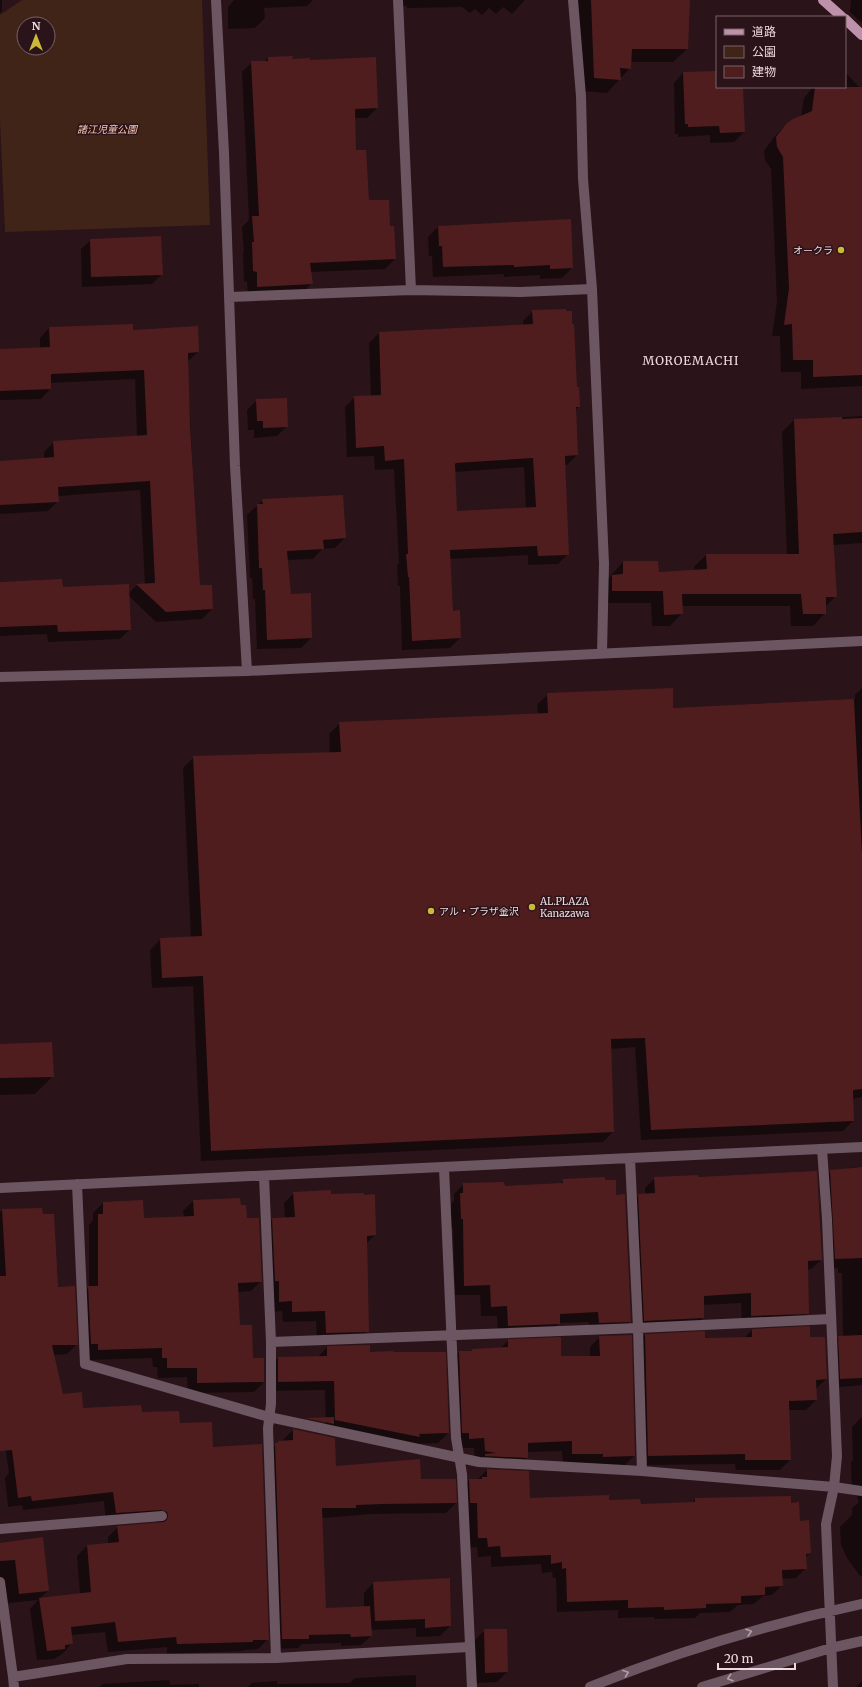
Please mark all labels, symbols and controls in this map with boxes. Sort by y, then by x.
north arrow [16,16,56,56]
legend [716,16,846,88]
text: N [32,19,41,33]
text: 道路 [752,24,776,39]
text: 公園 [752,44,776,59]
text: 建物 [752,64,776,79]
park label: 諸江児童公園 [77,123,139,136]
place label: オークラ [793,244,833,257]
marker: オークラ [836,245,846,255]
district label: MOROEMACHI [642,353,740,368]
place label: AL.PLAZA Kanazawa [539,895,590,920]
marker: AL.PLAZA Kanazawa [527,902,537,912]
place label: アル・プラザ金沢 [439,905,519,918]
marker: アル・プラザ金沢 [426,906,436,916]
one-way arrow [746,1628,753,1637]
scale bar [718,1645,795,1671]
text: 20 m [724,1651,753,1666]
one-way arrow [622,1669,629,1677]
one-way arrow [727,1673,734,1682]

